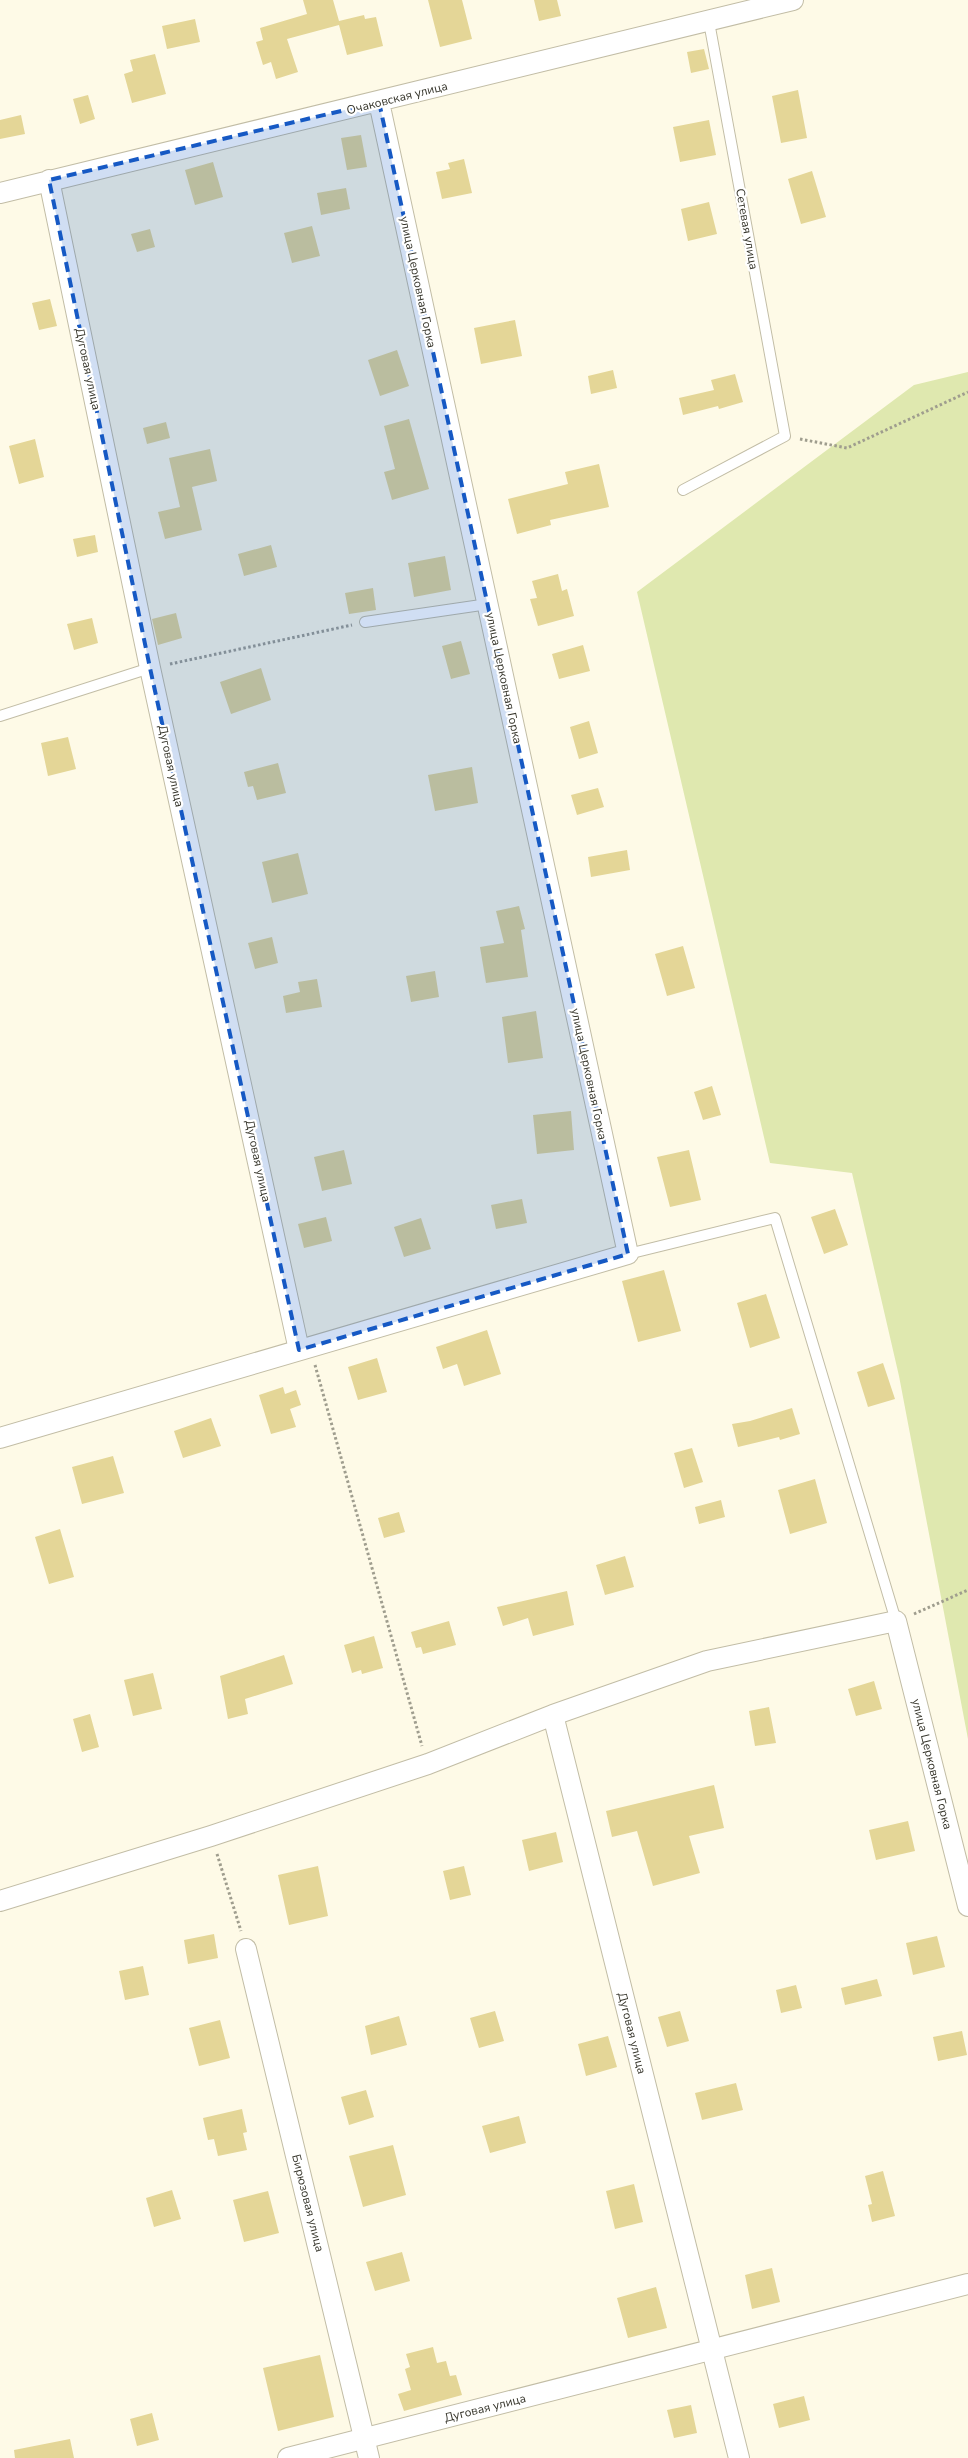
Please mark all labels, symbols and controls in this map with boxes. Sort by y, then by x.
street label: Очаковская улица [345,78,449,118]
street label: Сетевая улица [732,187,762,271]
street label: улица Церковная Горка [396,215,440,349]
street label: Дуговая улица [71,327,105,411]
street label: улица Церковная Горка [482,611,526,745]
street label: Дуговая улица [154,724,188,808]
street label: улица Церковная Горка [567,1007,611,1141]
street label: Дуговая улица [241,1119,275,1203]
street label: улица Церковная Горка [908,1697,956,1831]
street label: Дуговая улица [614,1991,650,2075]
street label: Бирюзовая улица [288,2153,328,2253]
street label: Дуговая улица [443,2390,527,2426]

